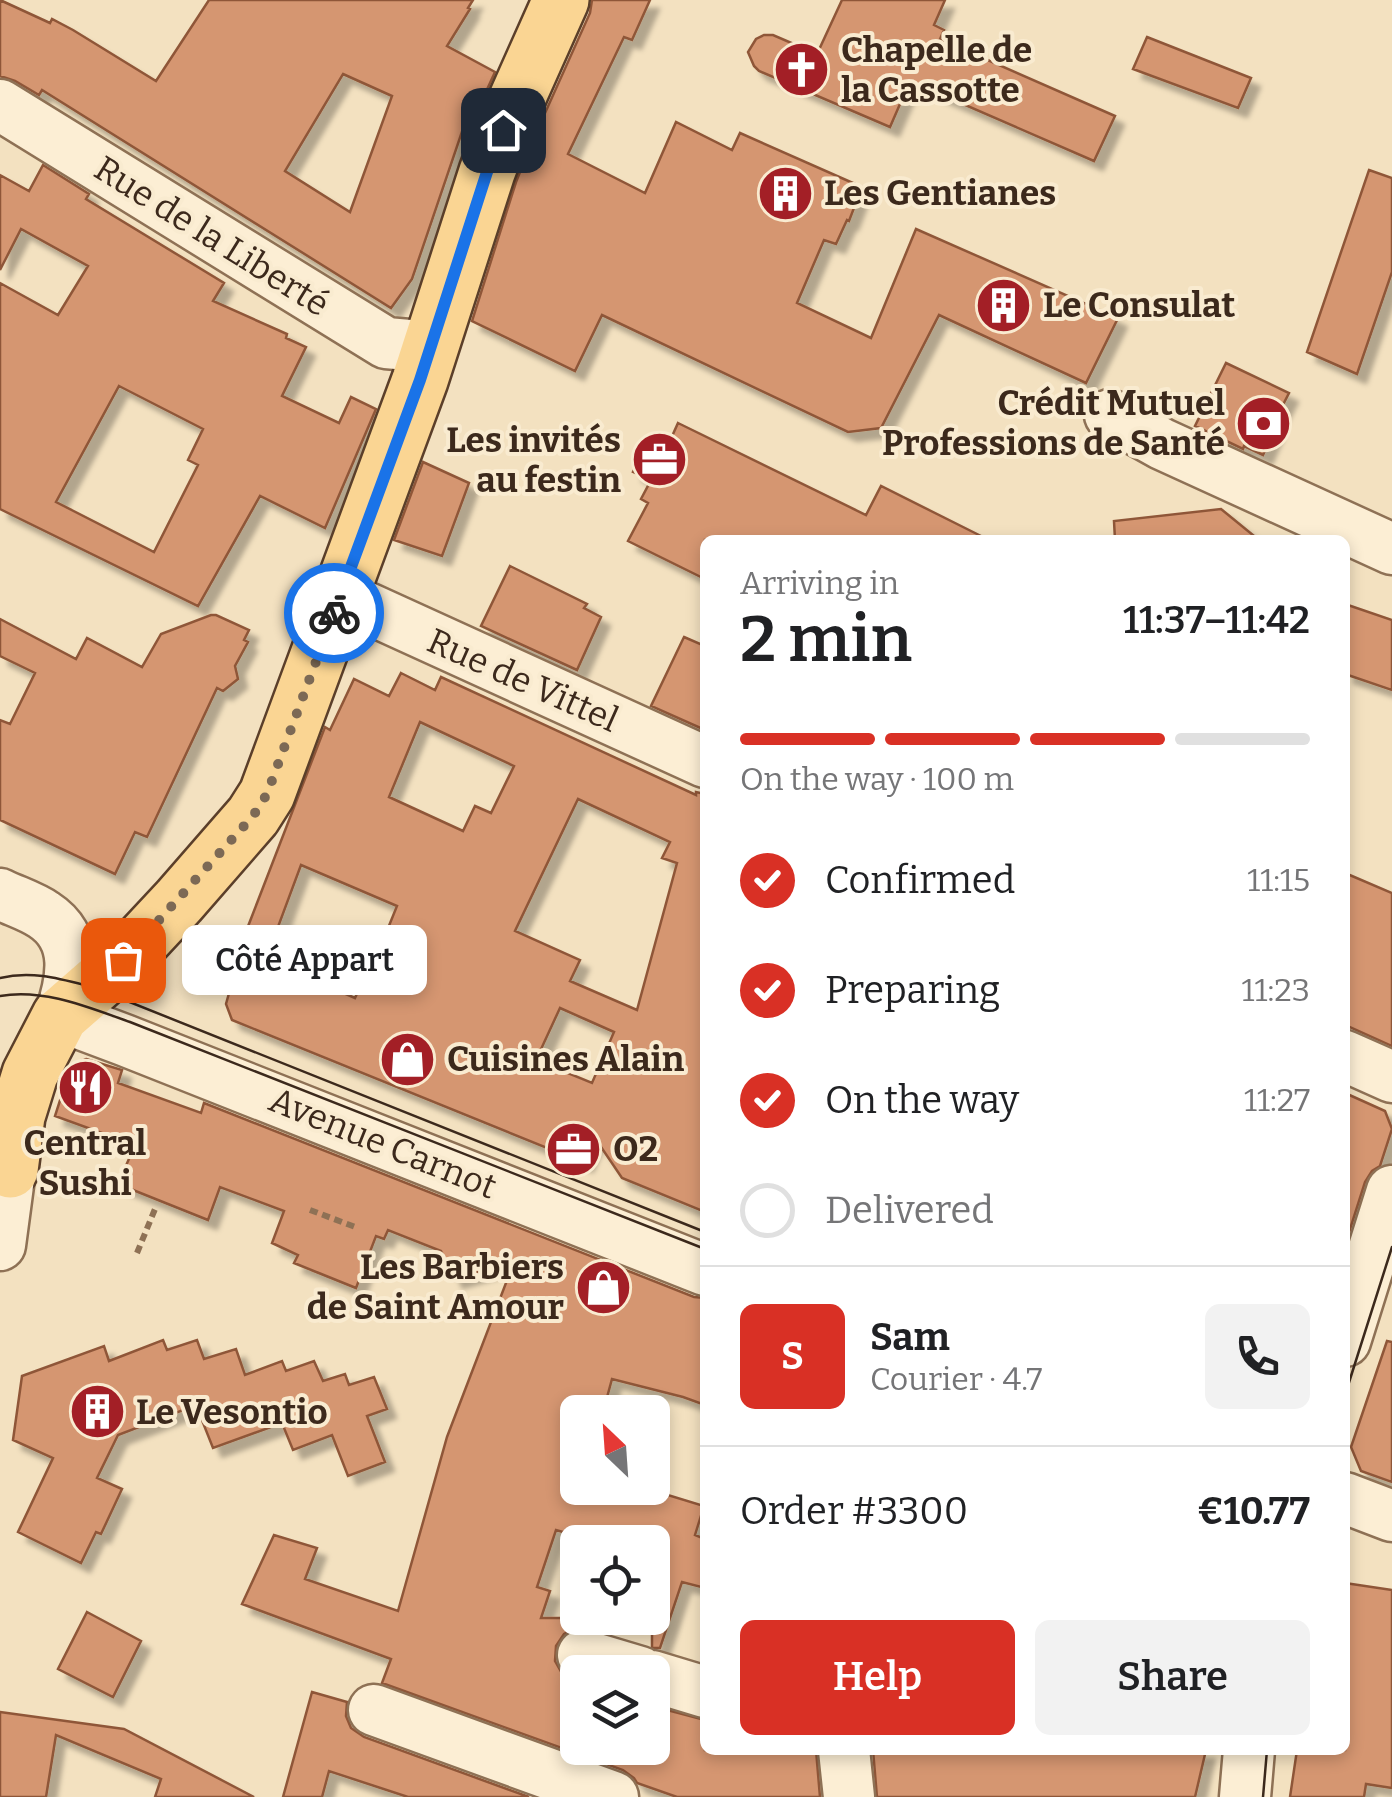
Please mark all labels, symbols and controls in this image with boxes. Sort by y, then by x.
place label: Chapelle de la Cassotte [841,29,1032,111]
church icon: Chapelle de la Cassotte [772,40,832,100]
pin [461,88,546,173]
icon: home [476,103,531,158]
street label: Rue de la Liberté [87,147,337,325]
building icon: Les Gentianes [755,163,815,223]
place label: Les Gentianes [824,172,1056,214]
building icon: Le Consulat [974,275,1034,335]
place label: Le Consulat [1043,284,1236,326]
place label: Crédit Mutuel Professions de Santé [882,382,1225,464]
bank icon: Crédit Mutuel Professions de Santé [1234,393,1294,453]
place label: Les invités au festin [446,419,621,501]
office icon: Les invités au festin [630,430,690,490]
courier [284,563,384,663]
text: Arriving in [740,564,899,602]
icon: bike [307,586,362,641]
text: 11:37–11:42 [1123,597,1310,643]
text: 2 min [740,600,912,678]
street label: Rue de Vittel [421,619,625,741]
text: On the way · 100 m [740,760,1014,798]
icon: check [740,853,795,908]
text: Confirmed [825,857,1015,903]
text: 11:15 [1247,861,1310,899]
pin [81,918,166,1003]
callout: Côté Appart [183,925,428,995]
icon: bag [96,933,151,988]
text: Côté Appart [215,941,394,979]
icon: check [740,963,795,1018]
text: Preparing [825,967,1000,1013]
text: 11:23 [1242,971,1310,1009]
shop icon: Cuisines Alain [378,1029,438,1089]
place label: Cuisines Alain [447,1038,685,1080]
restaurant icon: Central Sushi [55,1057,115,1117]
icon: check [740,1073,795,1128]
text: On the way [825,1077,1019,1123]
street label: Avenue Carnot [263,1078,503,1208]
text: 11:27 [1244,1081,1310,1119]
office icon: O2 [544,1119,604,1179]
place label: Central Sushi [24,1122,147,1204]
place label: O2 [613,1128,658,1170]
text: Delivered [825,1187,994,1233]
place label: Les Barbiers de Saint Amour [307,1246,564,1328]
shop icon: Les Barbiers de Saint Amour [573,1257,633,1317]
button: phone [1205,1304,1310,1409]
text: Sam [870,1314,950,1360]
text: S [781,1333,804,1379]
text: Courier · 4.7 [870,1360,1042,1398]
building icon: Le Vesontio [67,1382,127,1442]
place label: Le Vesontio [136,1391,328,1433]
north arrow [560,1395,670,1505]
map controls [560,1395,670,1765]
text: Order #3300 [740,1488,968,1534]
text: €10.77 [1197,1488,1310,1534]
button: locate [560,1525,670,1635]
button: Help [740,1620,1015,1735]
button: Share [1035,1620,1310,1735]
button: layers [560,1655,670,1765]

